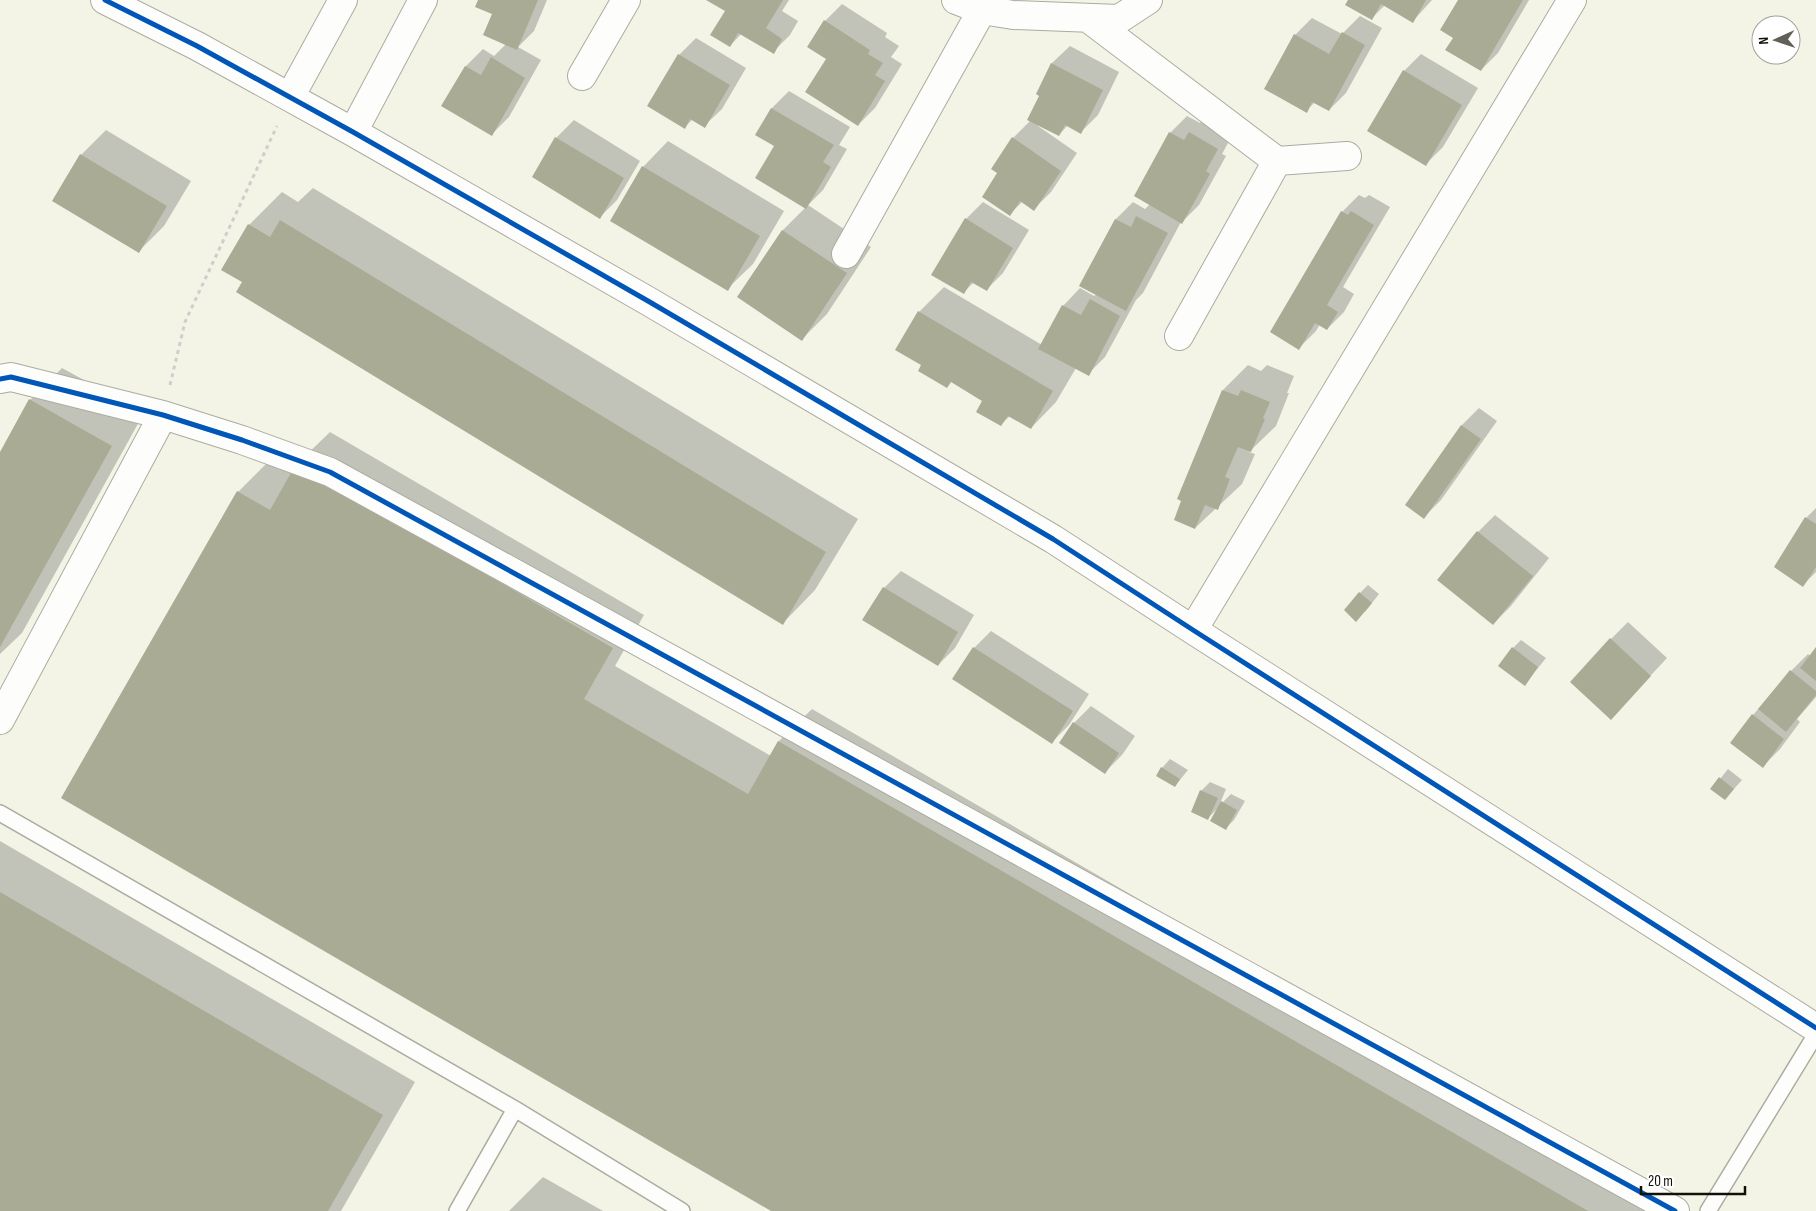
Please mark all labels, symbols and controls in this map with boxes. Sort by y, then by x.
north arrow [1751,15,1801,65]
text: N [1755,36,1772,45]
scale bar [1641,1164,1745,1196]
text: 20 m [1648,1172,1673,1191]

